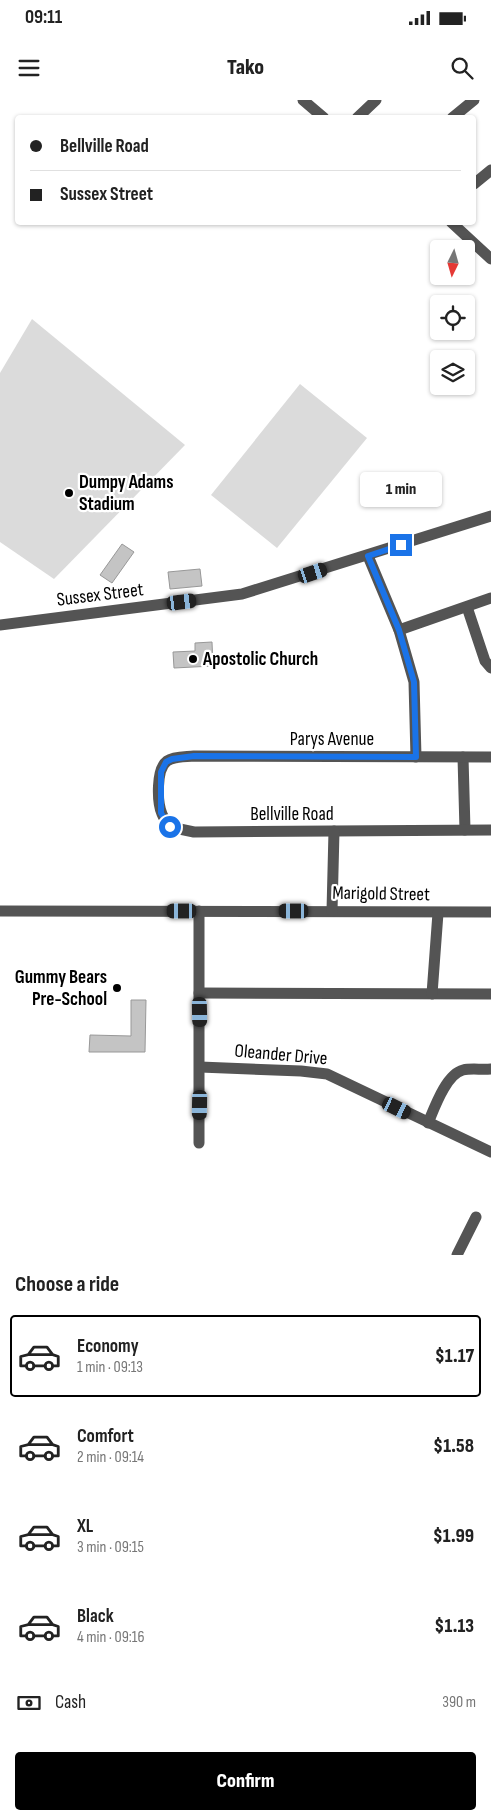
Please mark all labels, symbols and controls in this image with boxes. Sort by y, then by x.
text: 09:11 [25,6,62,29]
icon: menu [15,54,43,82]
text: Tako [227,54,264,81]
icon: search [448,54,476,82]
text: Bellville Road [60,135,149,158]
text: Sussex Street [60,183,153,206]
north arrow [430,240,475,285]
map controls [430,240,475,395]
button: locate [430,295,475,340]
button: layers [430,350,475,395]
place label: Dumpy Adams Stadium [79,471,174,516]
callout: 1 min [360,472,442,508]
text: 1 min [386,480,416,499]
marker: Dumpy Adams Stadium [63,487,75,499]
route end [390,534,412,556]
car [296,561,329,585]
street label: Sussex Street [55,578,145,612]
car [166,593,197,611]
place label: Apostolic Church [202,648,318,671]
marker: Apostolic Church [187,653,199,665]
street label: Parys Avenue [290,728,374,751]
street label: Bellville Road [250,803,334,826]
route start [159,816,181,838]
street label: Marigold Street [332,882,430,906]
car [167,904,197,919]
car [279,904,309,919]
place label: Gummy Bears Pre-School [15,966,107,1011]
marker: Gummy Bears Pre-School [111,982,123,994]
car [192,997,207,1027]
street label: Oleander Drive [234,1039,328,1071]
car [192,1090,207,1120]
car [380,1095,413,1121]
text: Choose a ride [15,1271,119,1298]
icon: car [17,1334,62,1379]
text: Economy [77,1335,139,1358]
text: $1.17 [435,1345,474,1368]
text: 1 min · 09:13 [77,1358,143,1377]
icon: car [17,1424,62,1469]
text: Comfort [77,1425,134,1448]
text: $1.58 [433,1435,474,1458]
text: 2 min · 09:14 [77,1448,144,1467]
icon: car [17,1514,62,1559]
text: XL [77,1515,93,1538]
text: $1.99 [433,1525,474,1548]
text: 3 min · 09:15 [77,1538,144,1557]
icon: car [17,1604,62,1649]
text: Black [77,1605,114,1628]
text: $1.13 [435,1615,474,1638]
text: 4 min · 09:16 [77,1628,144,1647]
icon: cash [15,1689,43,1717]
text: Cash [55,1691,86,1714]
text: 390 m [442,1693,476,1712]
button: Confirm [15,1752,476,1810]

